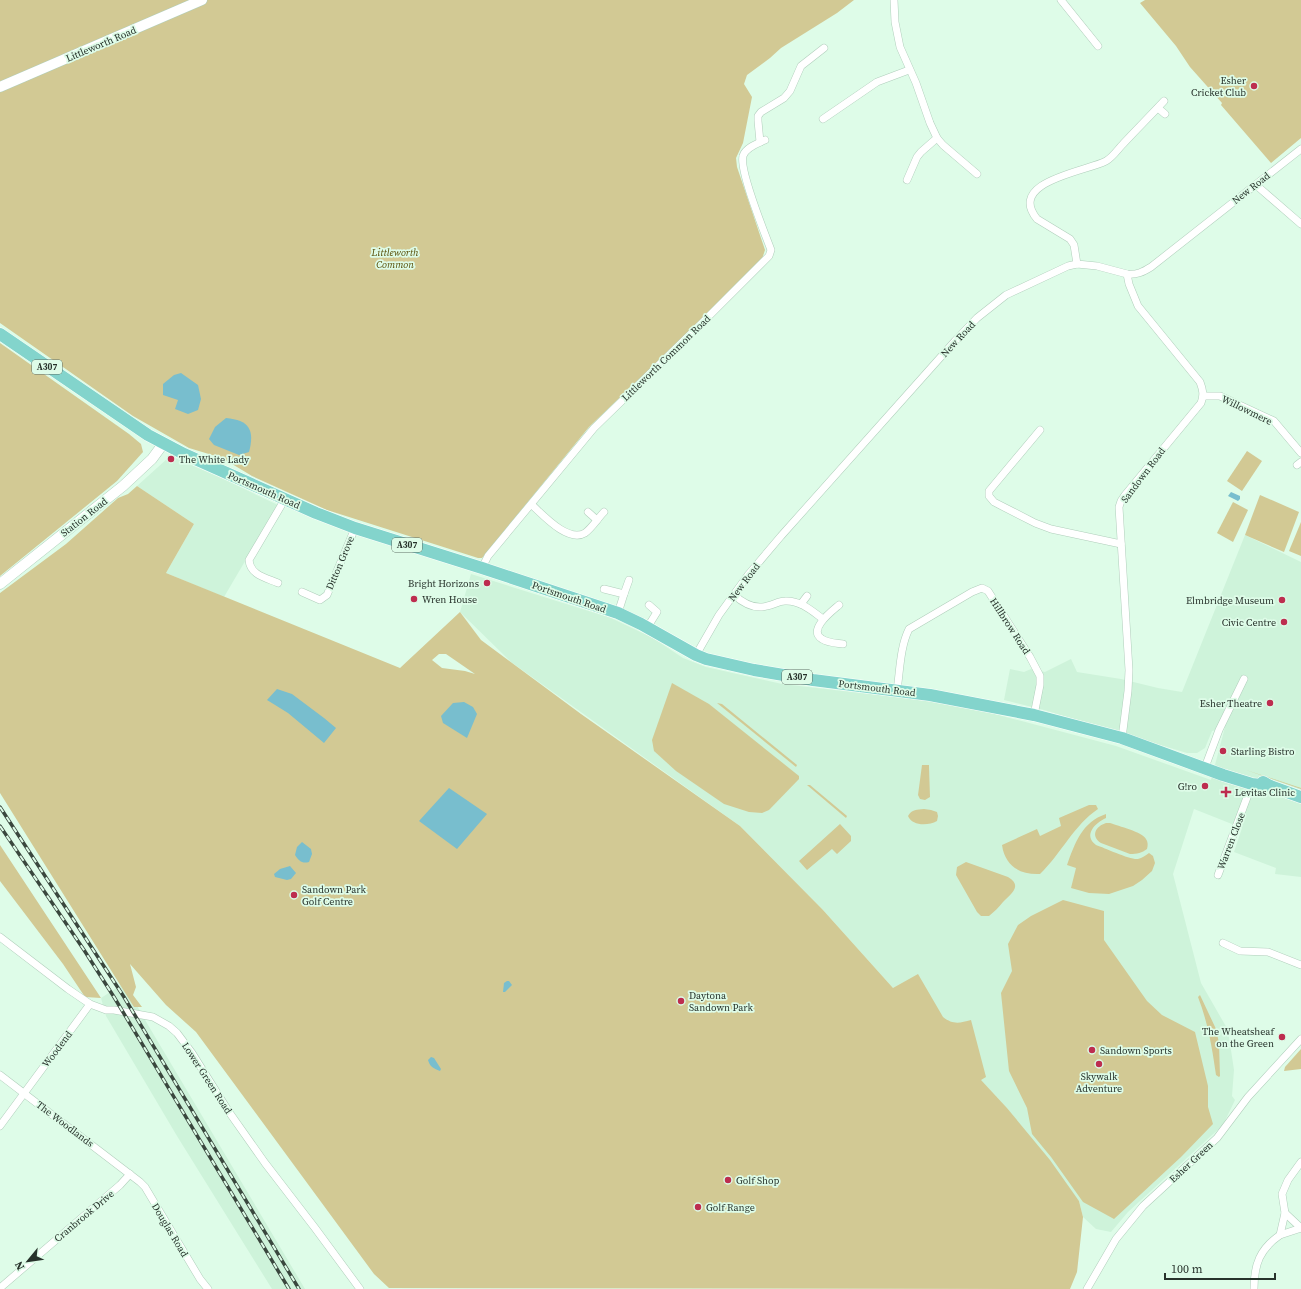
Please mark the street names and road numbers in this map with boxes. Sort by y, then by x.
street label: Littleworth Road [64,23,138,65]
street label: New Road [1229,169,1273,207]
street label: Littleworth Common Road [619,312,713,404]
street label: New Road [938,318,978,360]
road number: A307 [32,360,62,374]
street label: Willowmere [1220,392,1274,428]
street label: Sandown Road [1118,444,1168,505]
street label: Portsmouth Road [226,468,302,512]
street label: Station Road [58,494,110,539]
street label: Ditton Grove [323,534,357,592]
road number: A307 [392,538,422,552]
street label: New Road [725,560,763,604]
street label: Portsmouth Road [530,578,608,616]
street label: Hillbrow Road [987,595,1033,657]
road number: A307 [782,670,812,684]
street label: Portsmouth Road [838,677,917,699]
street label: Warren Close [1214,811,1248,871]
street label: Woodend [39,1028,75,1070]
street label: Lower Green Road [179,1040,235,1117]
street label: The Woodlands [34,1098,96,1150]
street label: Esher Green [1166,1138,1216,1186]
street label: Cranbrook Drive [51,1187,117,1245]
street label: Douglas Road [149,1201,191,1260]

